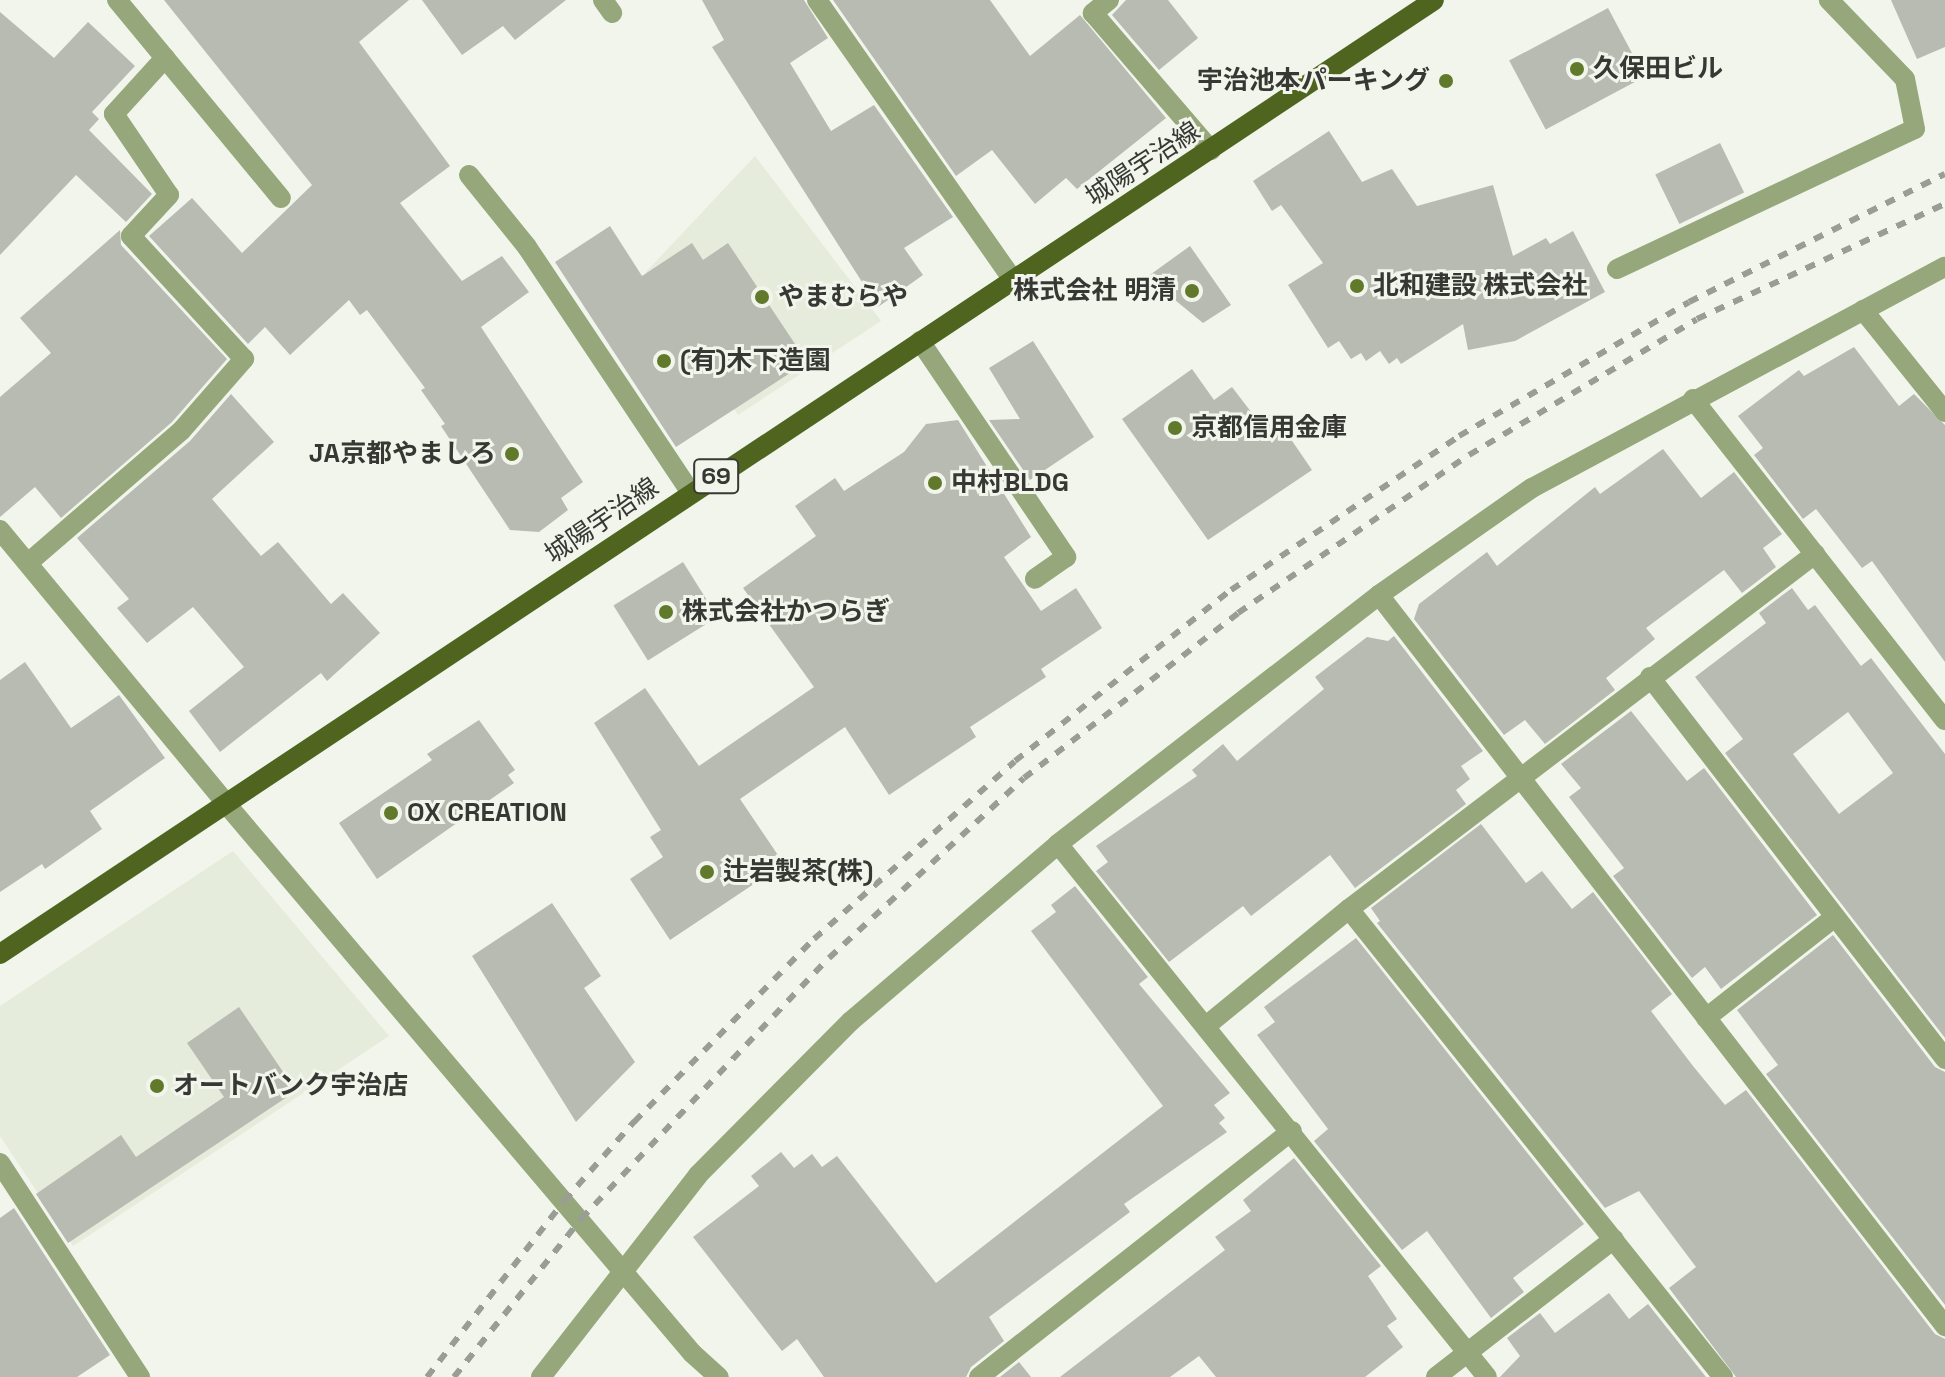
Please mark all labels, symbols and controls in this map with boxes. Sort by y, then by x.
place label: 久保田ビル [1593,53,1723,85]
marker: 久保田ビル [1568,60,1586,78]
place label: 宇治池本パーキング [1196,65,1430,97]
marker: 宇治池本パーキング [1437,72,1455,90]
street label: 城陽宇治線 [1080,116,1206,212]
place label: 北和建設 株式会社 [1373,270,1588,302]
place label: 株式会社 明清 [1013,275,1176,307]
marker: 北和建設 株式会社 [1348,277,1366,295]
place label: やまむらや [778,281,908,313]
marker: 株式会社 明清 [1183,282,1201,300]
marker: やまむらや [753,288,771,306]
place label: (有)木下造園 [680,345,830,377]
marker: (有)木下造園 [655,352,673,370]
place label: 京都信用金庫 [1191,412,1347,444]
marker: 京都信用金庫 [1166,419,1184,437]
place label: JA京都やましろ [309,438,496,470]
marker: JA京都やましろ [503,445,521,463]
road number: 69 [692,456,740,496]
place label: 中村BLDG [951,467,1069,499]
street label: 城陽宇治線 [539,472,665,570]
marker: 中村BLDG [926,474,944,492]
place label: 株式会社かつらぎ [682,596,890,628]
marker: 株式会社かつらぎ [657,603,675,621]
place label: OX CREATION [407,797,567,829]
marker: OX CREATION [382,804,400,822]
place label: 辻岩製茶(株) [723,856,873,888]
marker: 辻岩製茶(株) [698,863,716,881]
place label: オートバンク宇治店 [173,1070,407,1102]
marker: オートバンク宇治店 [148,1077,166,1095]

